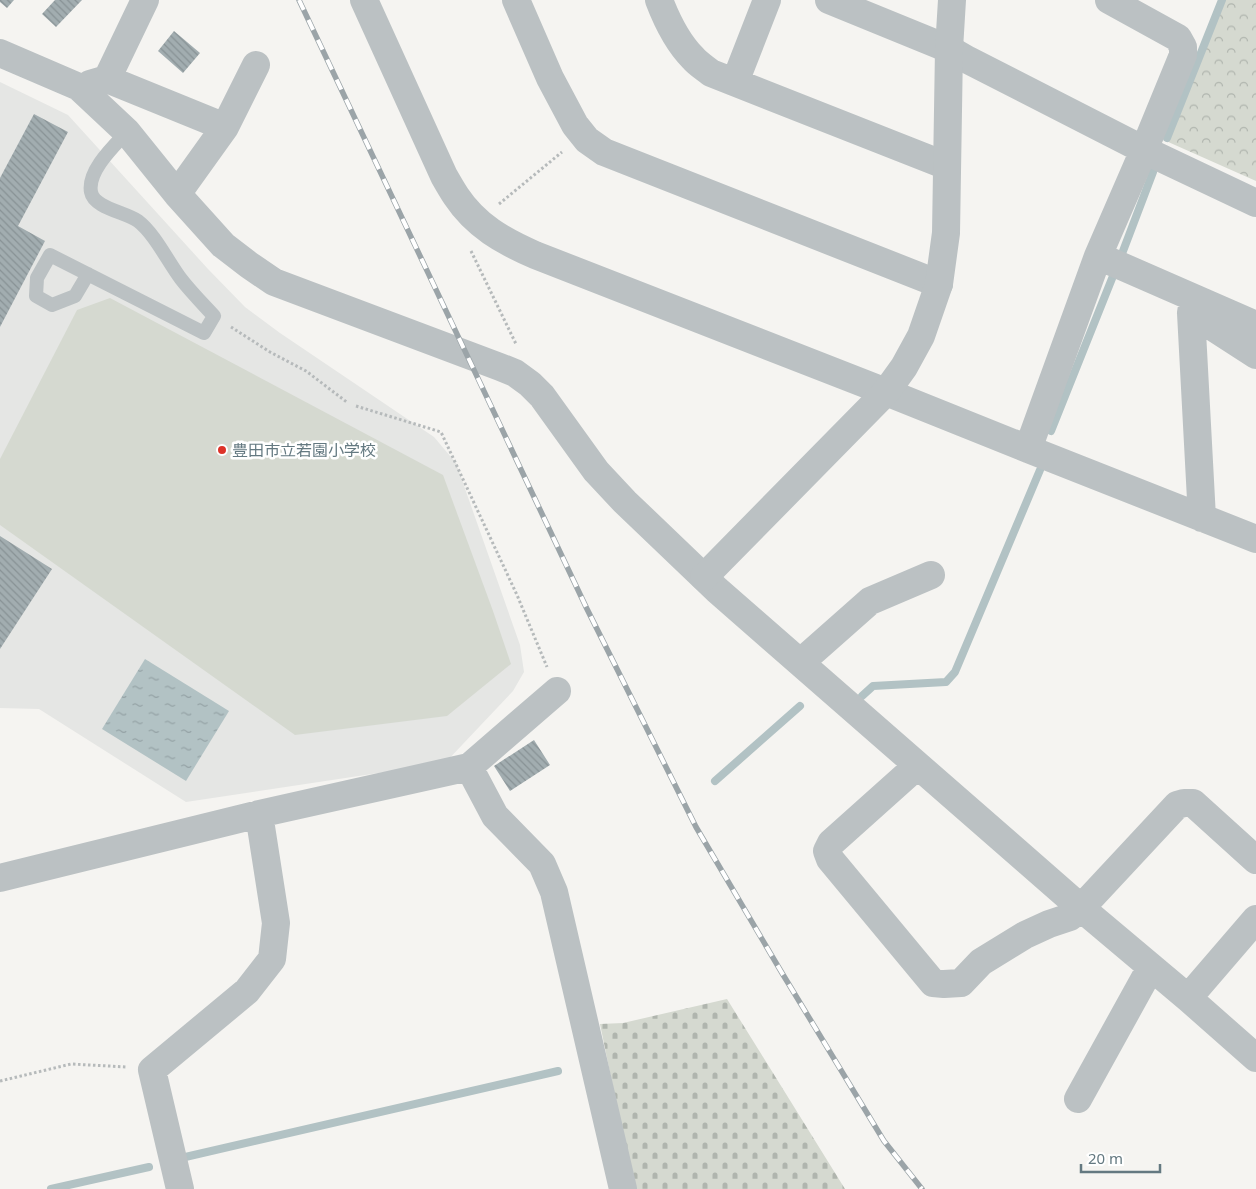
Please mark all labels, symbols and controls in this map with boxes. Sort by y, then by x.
place label: 豊田市立若園小学校 [232,439,376,461]
marker: 豊田市立若園小学校 [216,444,228,456]
scale bar [1081,1142,1160,1174]
text: 20 m [1088,1148,1123,1168]

